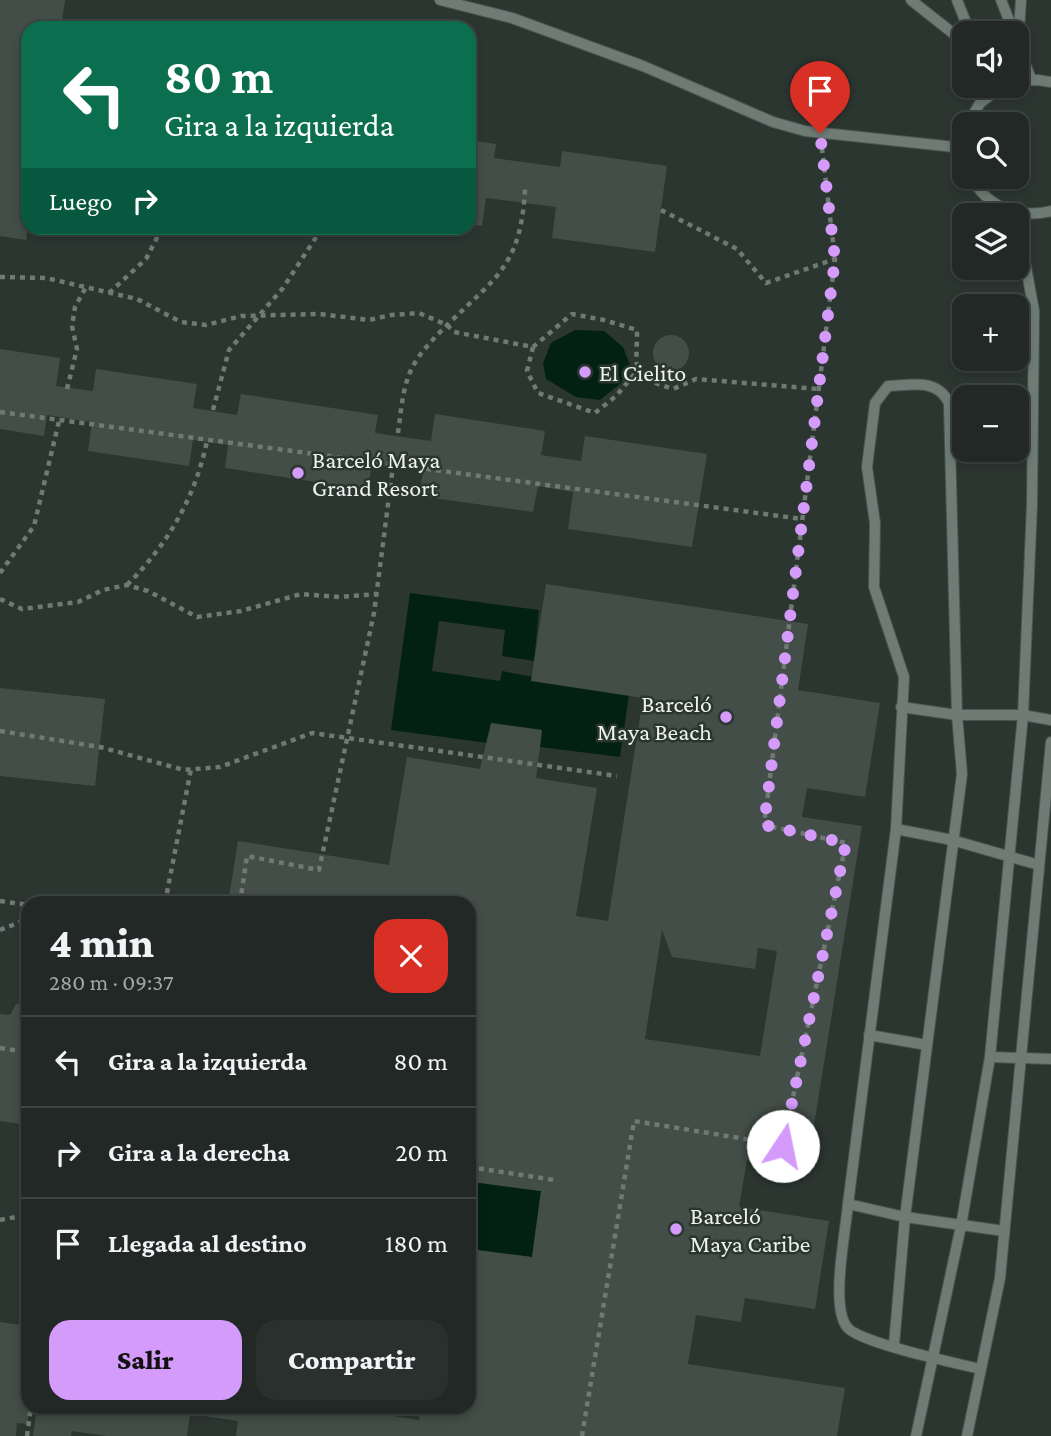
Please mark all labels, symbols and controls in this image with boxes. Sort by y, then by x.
map controls [952,21,1029,462]
button: sound [952,21,1029,98]
icon: left [49,49,140,140]
text: 80 m [164,49,273,104]
pin [790,61,850,133]
icon: arrive [801,72,839,110]
text: Gira a la izquierda [164,107,394,143]
button: search [952,112,1029,189]
icon: right [126,182,164,220]
text: Luego [49,187,112,216]
button: layers [952,203,1029,280]
button: + [952,294,1029,371]
place label: El Cielito [599,359,686,386]
marker: El Cielito [577,364,593,380]
button: − [952,385,1029,462]
place label: Barceló Maya Grand Resort [312,446,440,501]
marker: Barceló Maya Grand Resort [290,465,306,481]
place label: Barceló Maya Beach [597,690,712,745]
marker: Barceló Maya Beach [718,709,734,725]
text: 4 min [49,919,154,966]
button: close [374,919,448,993]
text: 280 m · 09:37 [49,969,174,995]
icon: left [49,1043,87,1081]
text: Gira a la izquierda [108,1047,307,1076]
text: 80 m [394,1047,448,1076]
position arrow [746,1109,820,1183]
icon: right [49,1134,87,1172]
text: Gira a la derecha [108,1138,290,1167]
text: 20 m [395,1138,448,1167]
place label: Barceló Maya Caribe [690,1202,810,1257]
marker: Barceló Maya Caribe [668,1221,684,1237]
icon: arrive [49,1225,87,1263]
text: Llegada al destino [108,1229,307,1258]
text: 180 m [385,1229,448,1258]
button: Salir [49,1320,242,1400]
button: Compartir [256,1320,448,1400]

